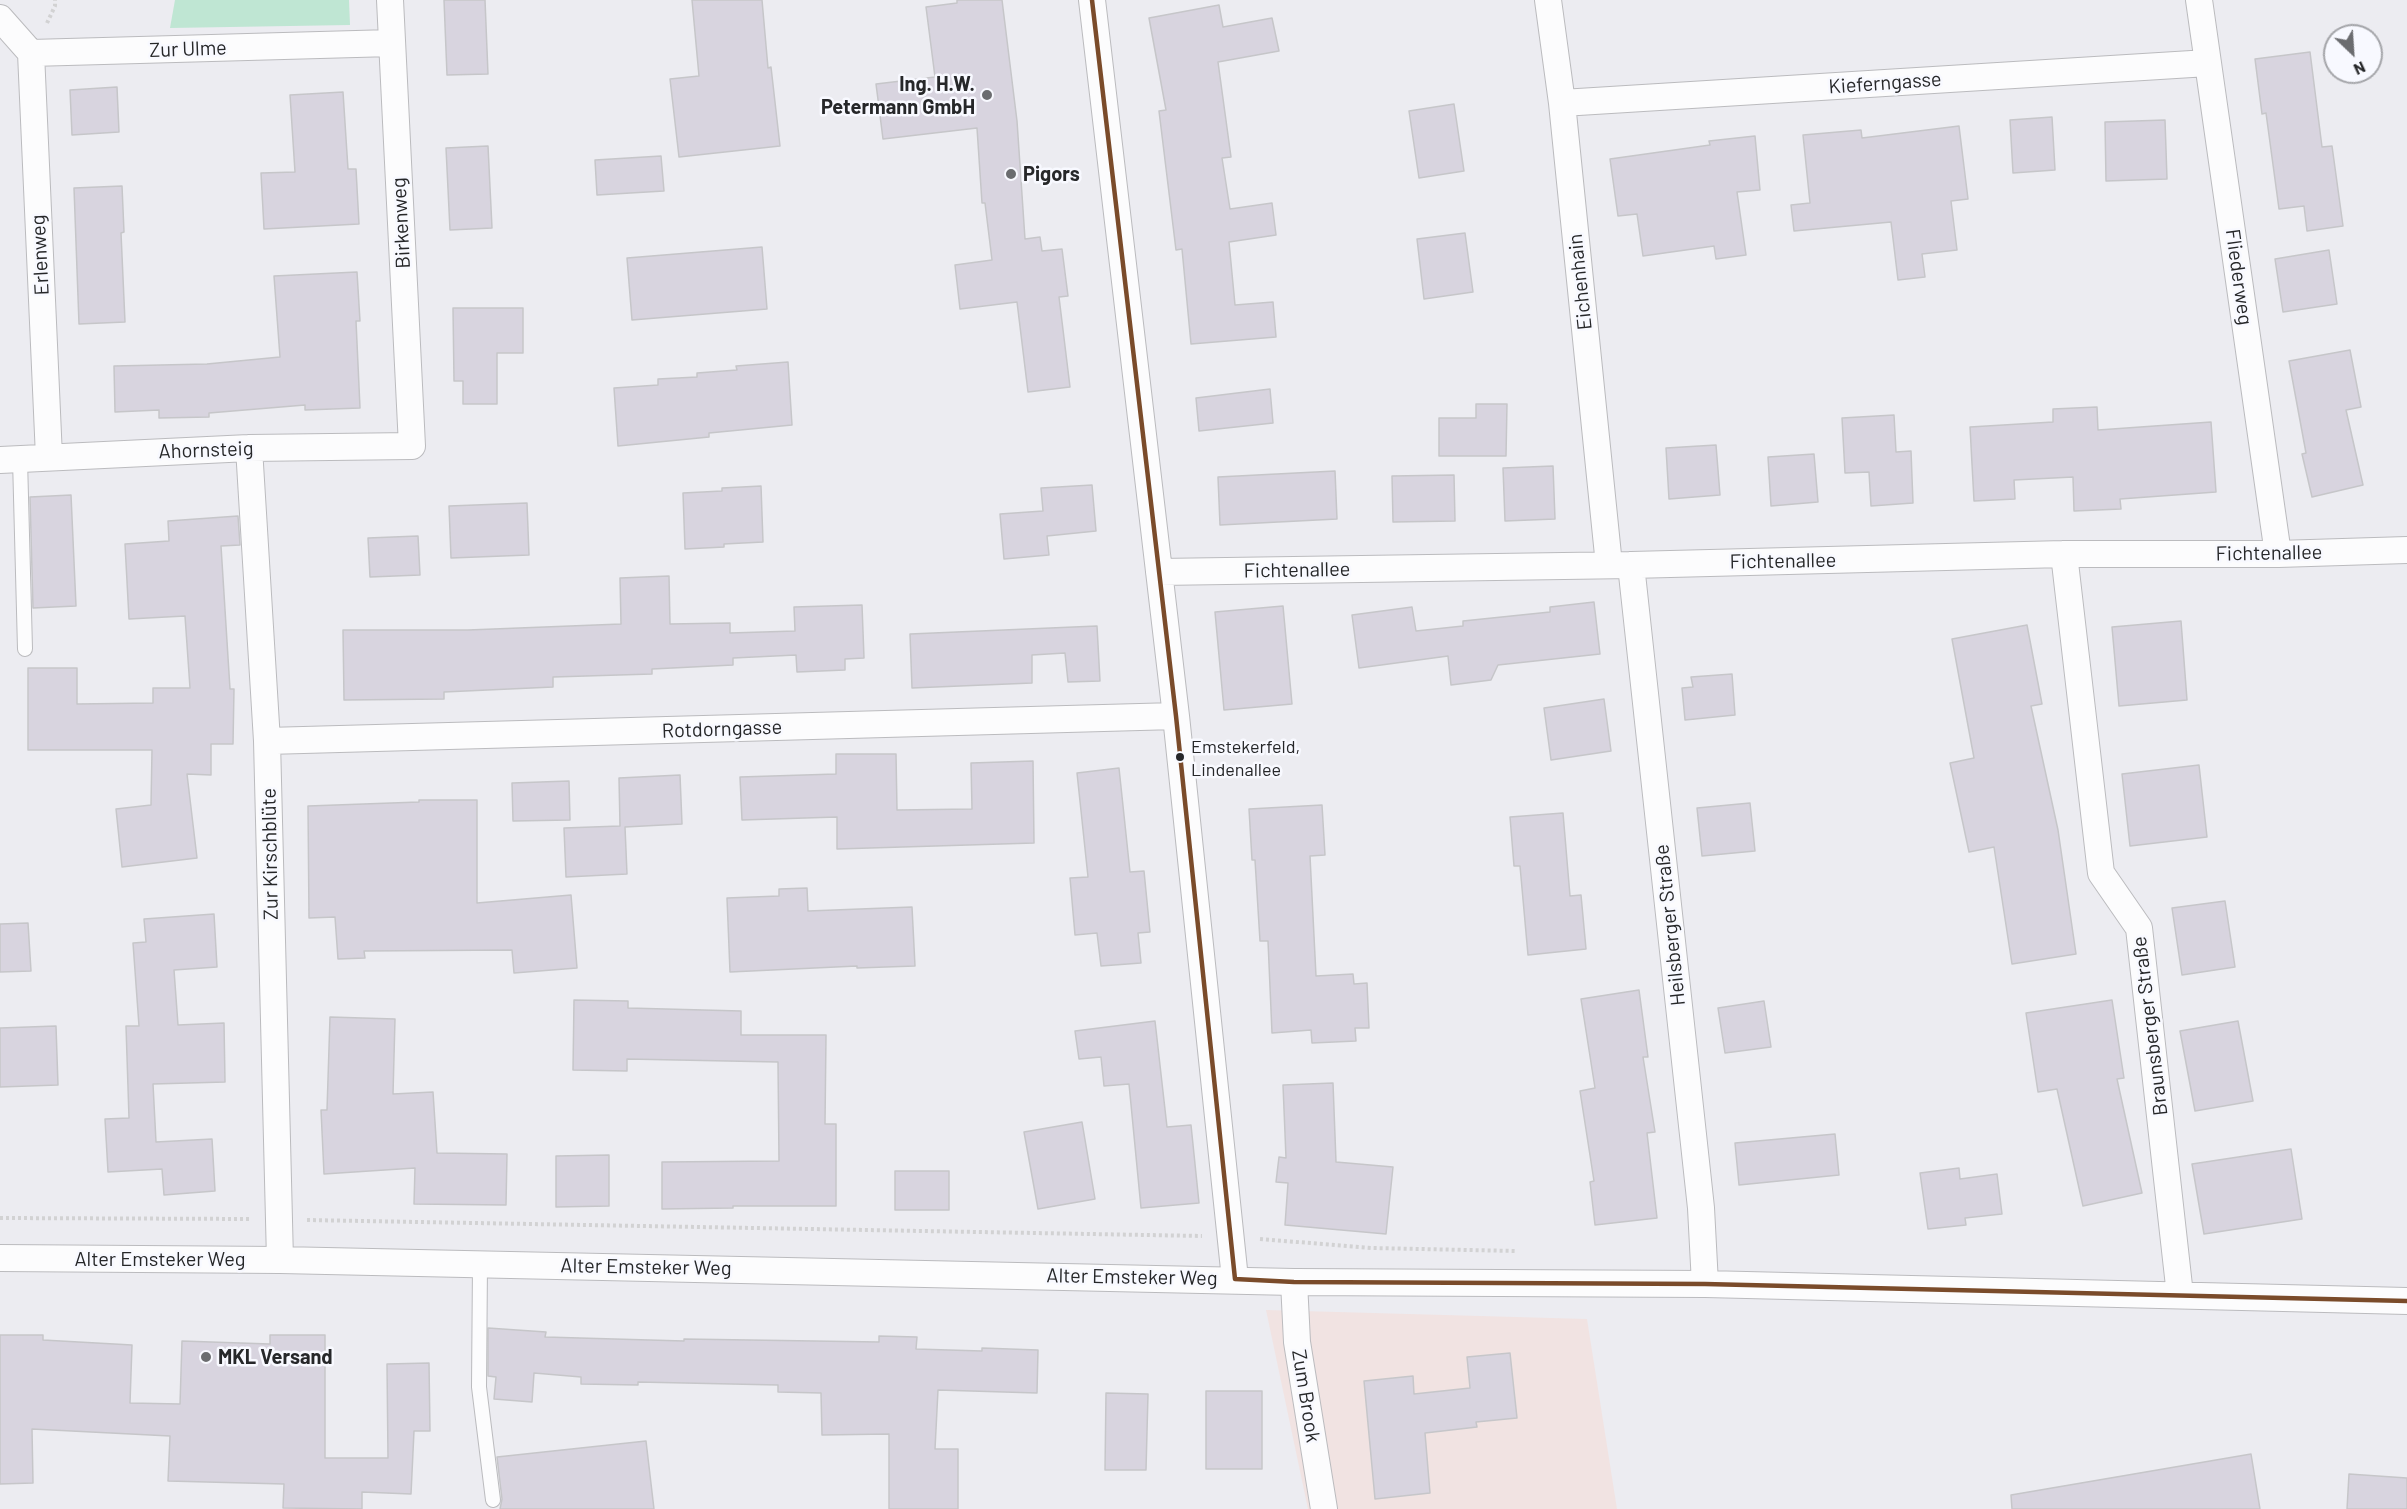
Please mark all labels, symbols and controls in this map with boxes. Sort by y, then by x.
north arrow [2323,24,2383,84]
street label: Zur Ulme [149,36,227,62]
text: N [2351,58,2369,80]
street label: Kieferngasse [1828,67,1942,99]
place label: Ing. H.W. Petermann GmbH [821,72,975,119]
marker: Ing. H.W. Petermann GmbH [980,88,994,102]
place label: Pigors [1023,162,1080,186]
marker: Pigors [1004,167,1018,181]
street label: Birkenweg [387,177,415,269]
street label: Erlenweg [26,214,54,296]
street label: Fliederweg [2220,228,2258,326]
street label: Eichenhain [1563,233,1597,331]
street label: Ahornsteig [158,436,254,464]
street label: Fichtenallee [2215,540,2323,566]
street label: Fichtenallee [1729,548,1837,574]
street label: Fichtenallee [1243,557,1351,583]
street label: Rotdorngasse [661,715,783,743]
place label: Emstekerfeld, Lindenallee [1191,736,1300,778]
marker: Emstekerfeld, Lindenallee [1174,751,1186,763]
street label: Zur Kirschblüte [257,788,283,920]
street label: Heilsberger Straße [1650,843,1690,1007]
street label: Braunsberger Straße [2127,935,2173,1117]
street label: Alter Emsteker Weg [74,1247,246,1271]
street label: Alter Emsteker Weg [560,1254,732,1280]
street label: Alter Emsteker Weg [1046,1264,1218,1290]
place label: MKL Versand [218,1345,333,1369]
street label: Zum Brook [1287,1348,1325,1444]
marker: MKL Versand [199,1350,213,1364]

